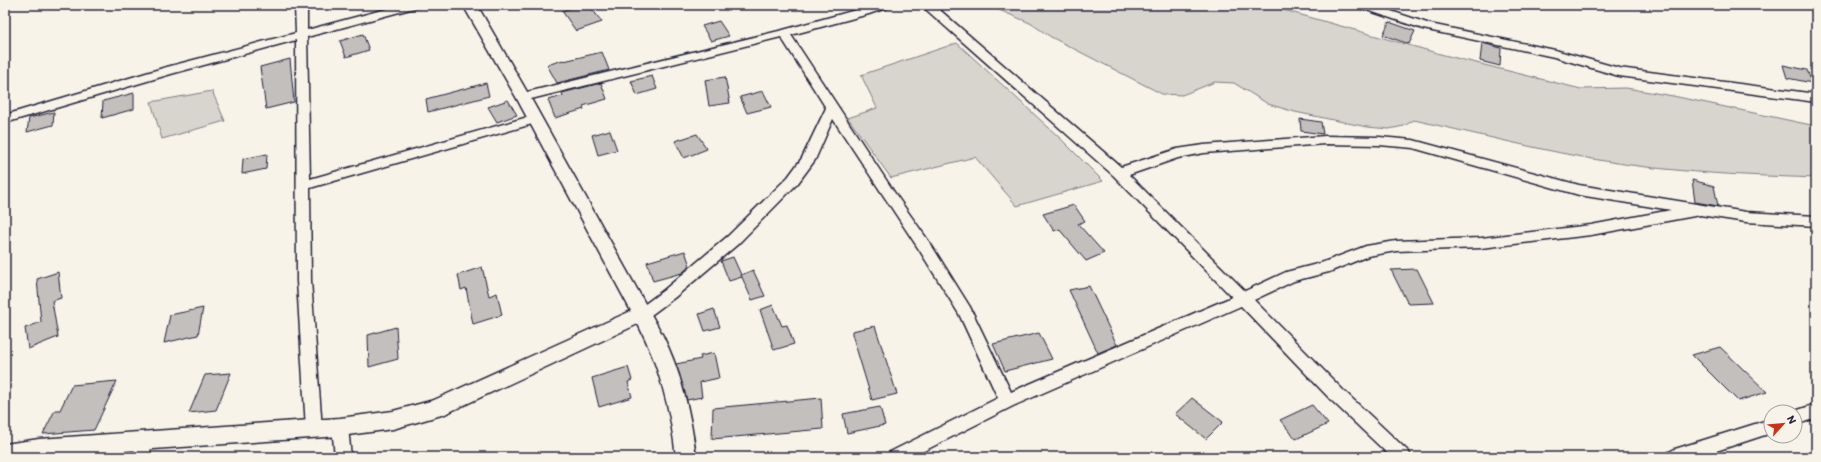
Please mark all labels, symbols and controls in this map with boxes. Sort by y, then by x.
north arrow [1763,404,1803,444]
text: N [1784,413,1799,426]

